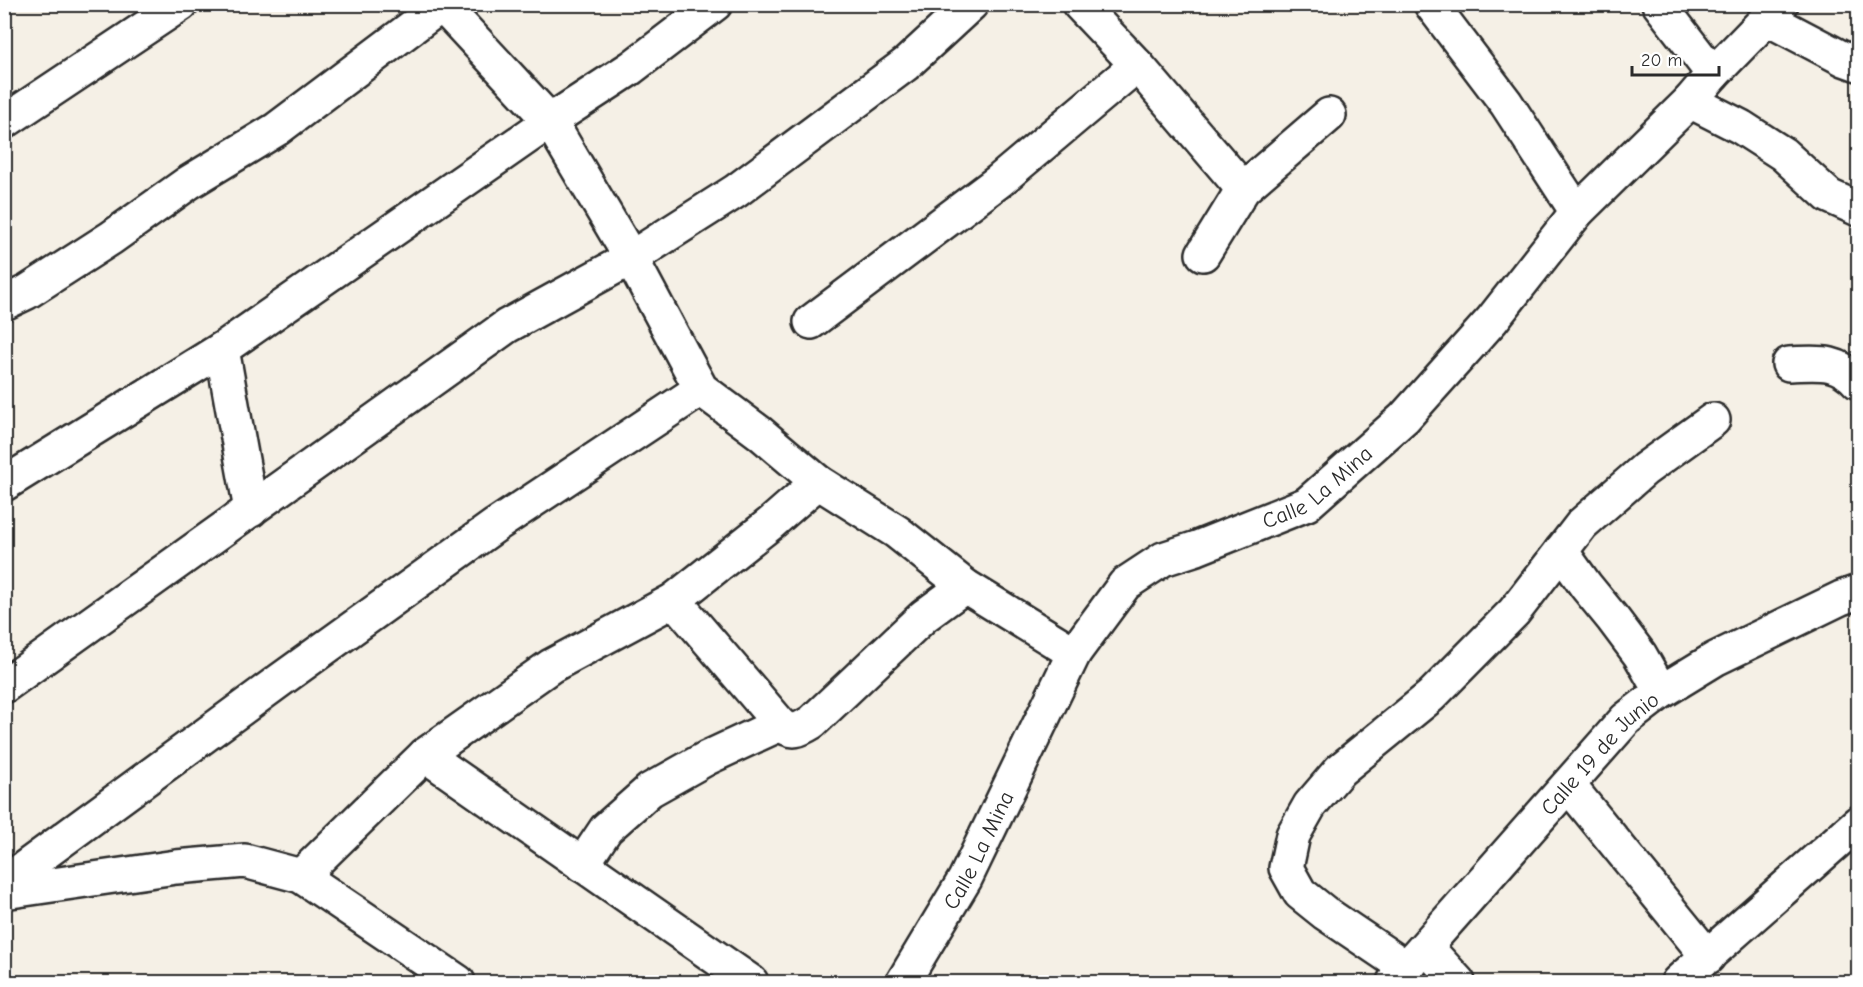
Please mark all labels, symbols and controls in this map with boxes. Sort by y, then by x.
scale bar [1632,39,1719,77]
text: 20 m [1641,50,1682,71]
street label: Calle La Mina [1259,441,1378,535]
street label: Calle 19 de Junio [1536,686,1664,821]
street label: Calle La Mina [938,787,1019,914]

